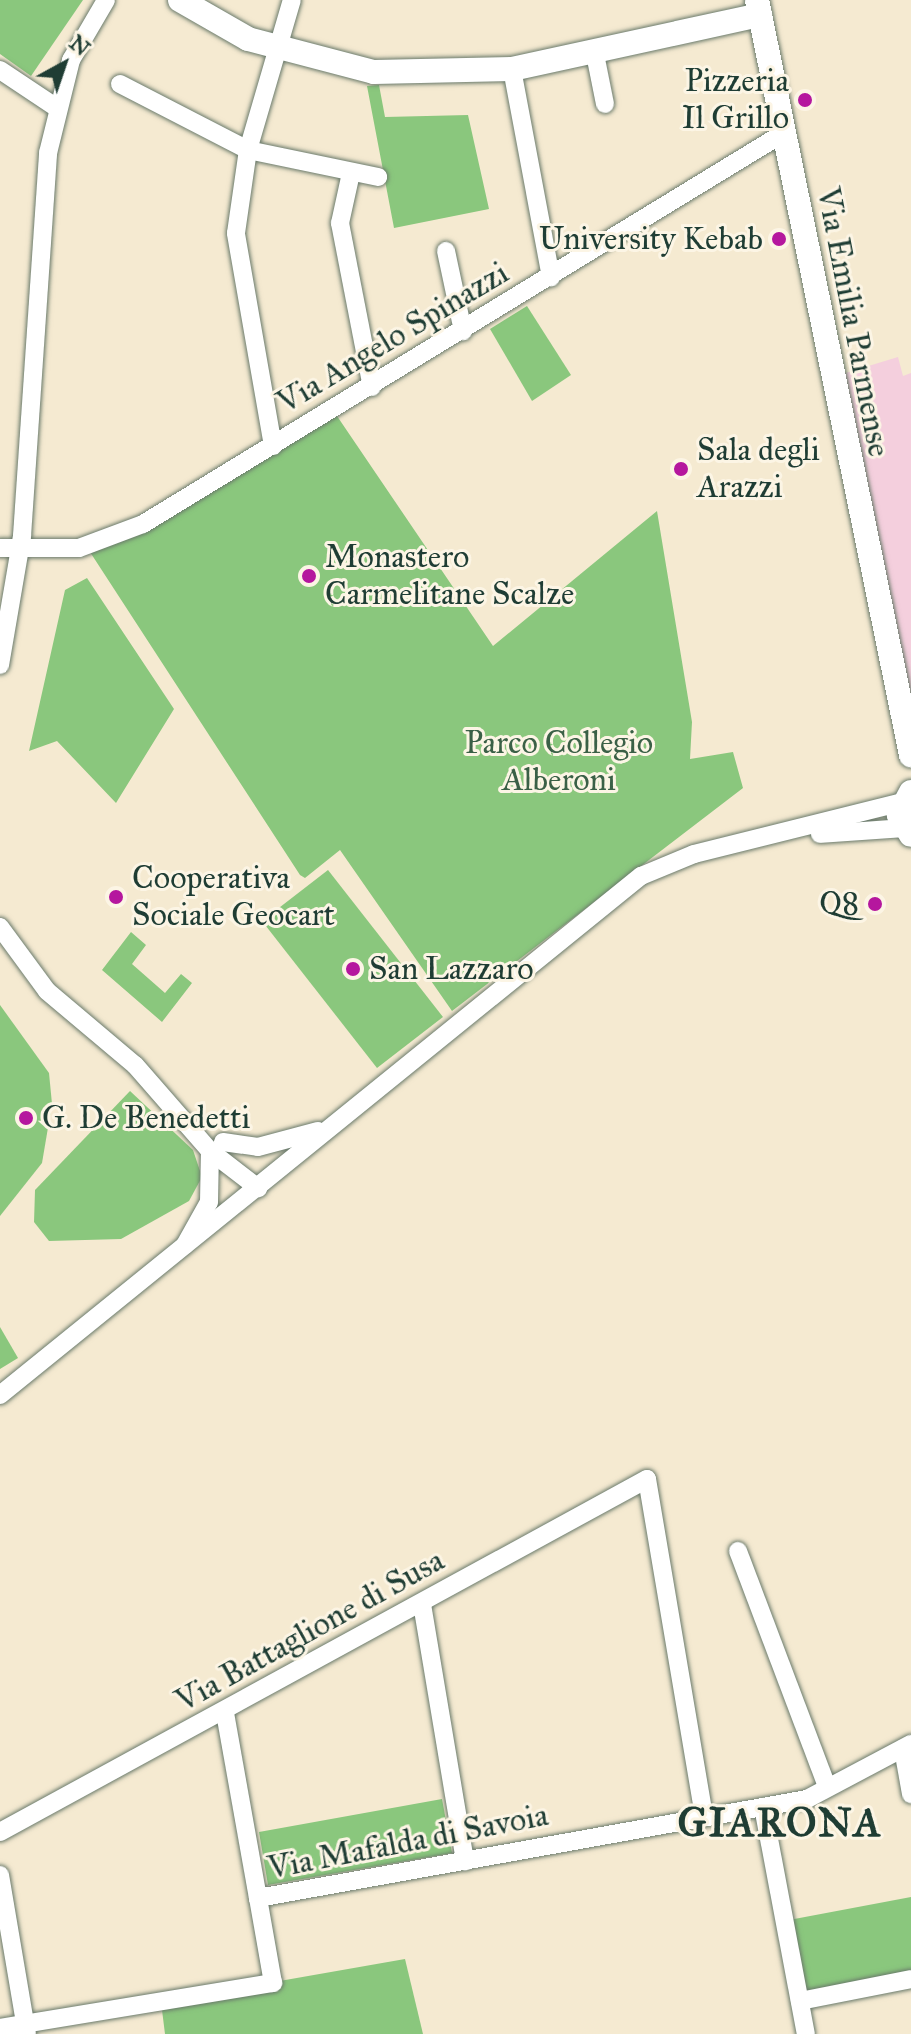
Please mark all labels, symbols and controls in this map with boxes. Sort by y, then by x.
north arrow [24,24,104,104]
text: N [64,29,96,62]
place label: Pizzeria Il Grillo [682,63,789,138]
marker: Pizzeria Il Grillo [796,91,814,109]
street label: Via Emilia Parmense [808,184,898,460]
place label: University Kebab [539,220,763,258]
marker: University Kebab [770,230,788,248]
street label: Via Angelo Spinazzi [270,254,516,422]
place label: Sala degli Arazzi [697,432,820,507]
marker: Sala degli Arazzi [672,460,690,478]
place label: Monastero Carmelitane Scalze [325,539,574,614]
marker: Monastero Carmelitane Scalze [300,567,318,585]
park label: Parco Collegio Alberoni [465,725,653,800]
place label: Cooperativa Sociale Geocart [132,860,335,935]
place label: Q8 [819,885,859,923]
marker: Cooperativa Sociale Geocart [107,888,125,906]
marker: Q8 [866,895,884,913]
place label: San Lazzaro [369,950,534,988]
marker: San Lazzaro [344,960,362,978]
place label: G. De Benedetti [42,1099,250,1137]
marker: G. De Benedetti [17,1109,35,1127]
street label: Via Battaglione di Susa [169,1541,451,1721]
street label: Via Mafalda di Savoia [265,1796,551,1888]
district label: GIARONA [677,1799,883,1847]

